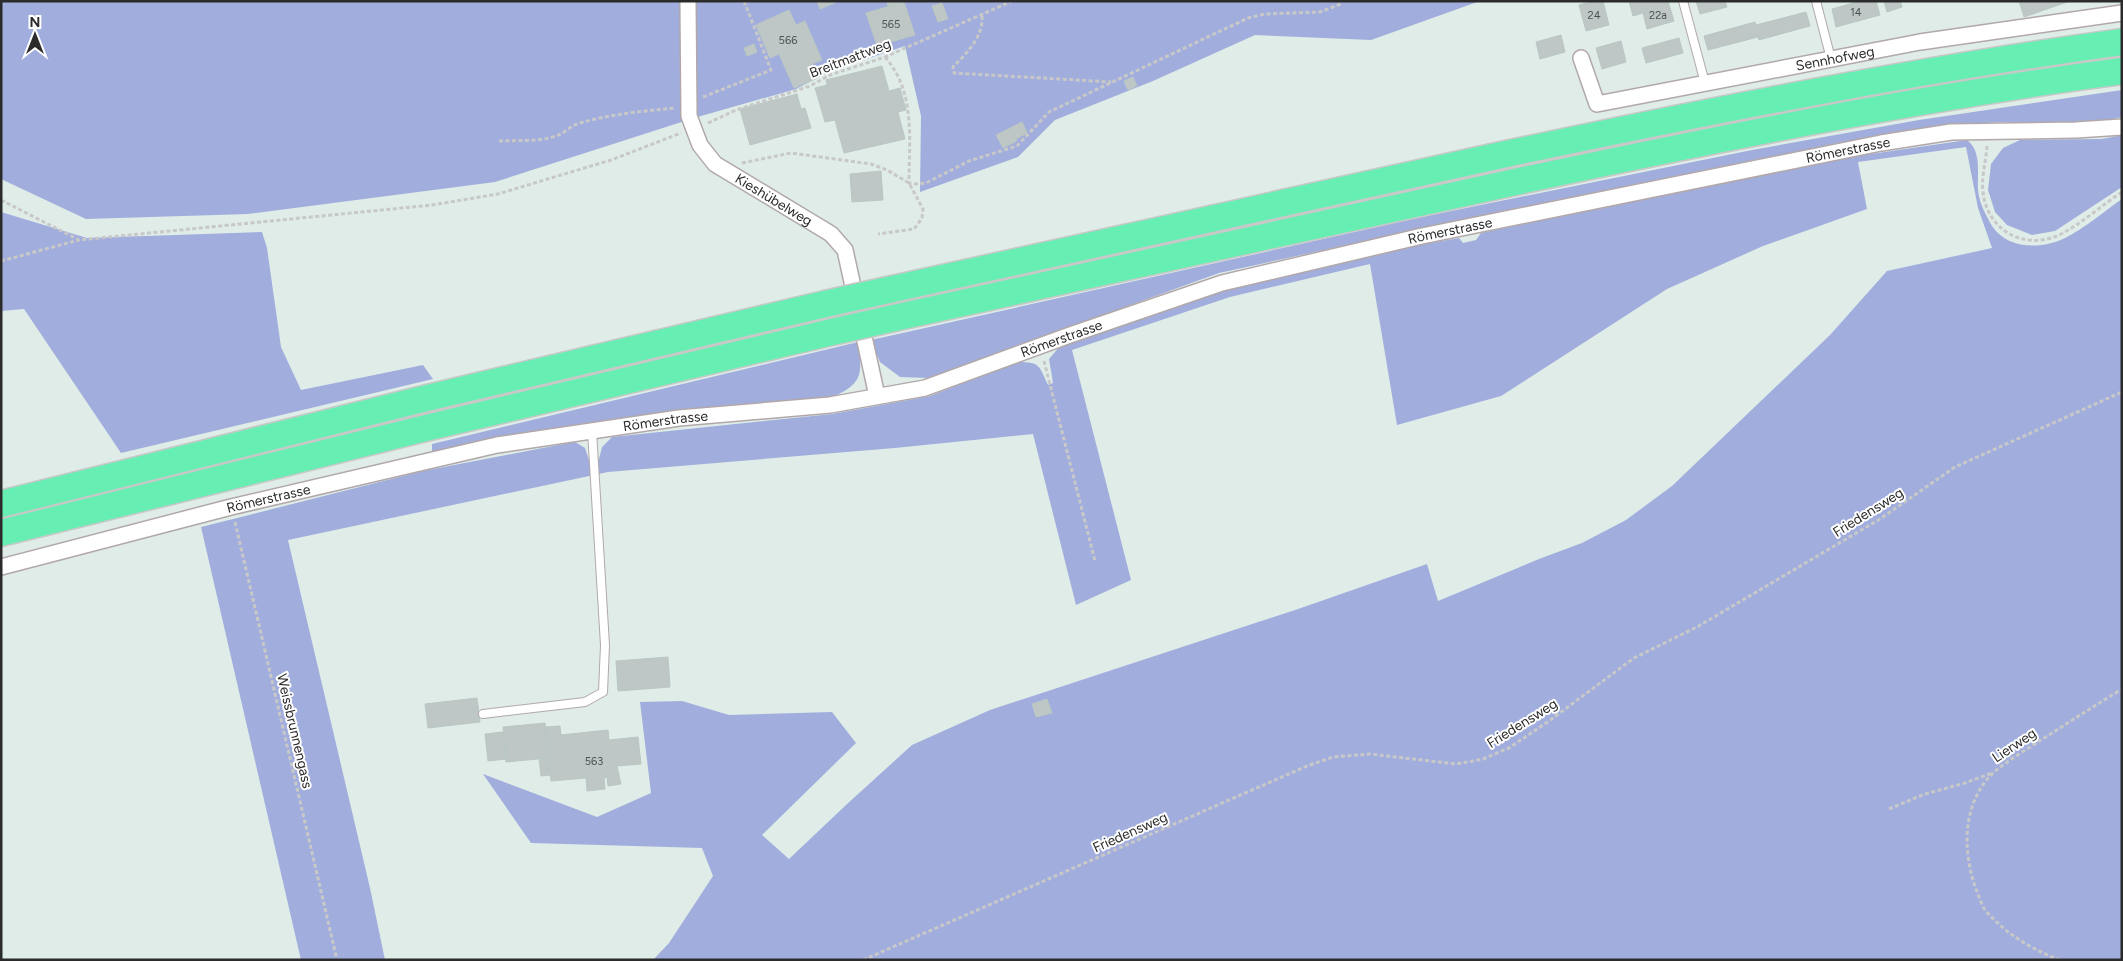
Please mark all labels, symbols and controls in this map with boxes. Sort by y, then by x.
house number: 14 [1850,6,1862,19]
house number: 24 [1588,9,1601,22]
house number: 22a [1649,9,1667,22]
north arrow [10,10,60,60]
text: N [30,14,40,31]
house number: 565 [882,18,900,31]
house number: 566 [779,34,797,47]
street label: Breitmattweg [807,35,893,82]
street label: Sennhofweg [1794,43,1876,75]
street label: Römerstrasse [1804,134,1892,167]
street label: Kieshübelweg [732,170,815,230]
street label: Römerstrasse [1406,214,1494,248]
street label: Römerstrasse [1018,316,1105,361]
street label: Römerstrasse [622,408,709,435]
street label: Römerstrasse [225,481,312,517]
street label: Friedensweg [1830,484,1907,541]
street label: Weissbrunnengass [273,672,316,790]
street label: Friedensweg [1484,695,1561,752]
street label: Lierweg [1989,725,2040,766]
house number: 563 [585,755,603,768]
street label: Friedensweg [1090,808,1170,856]

